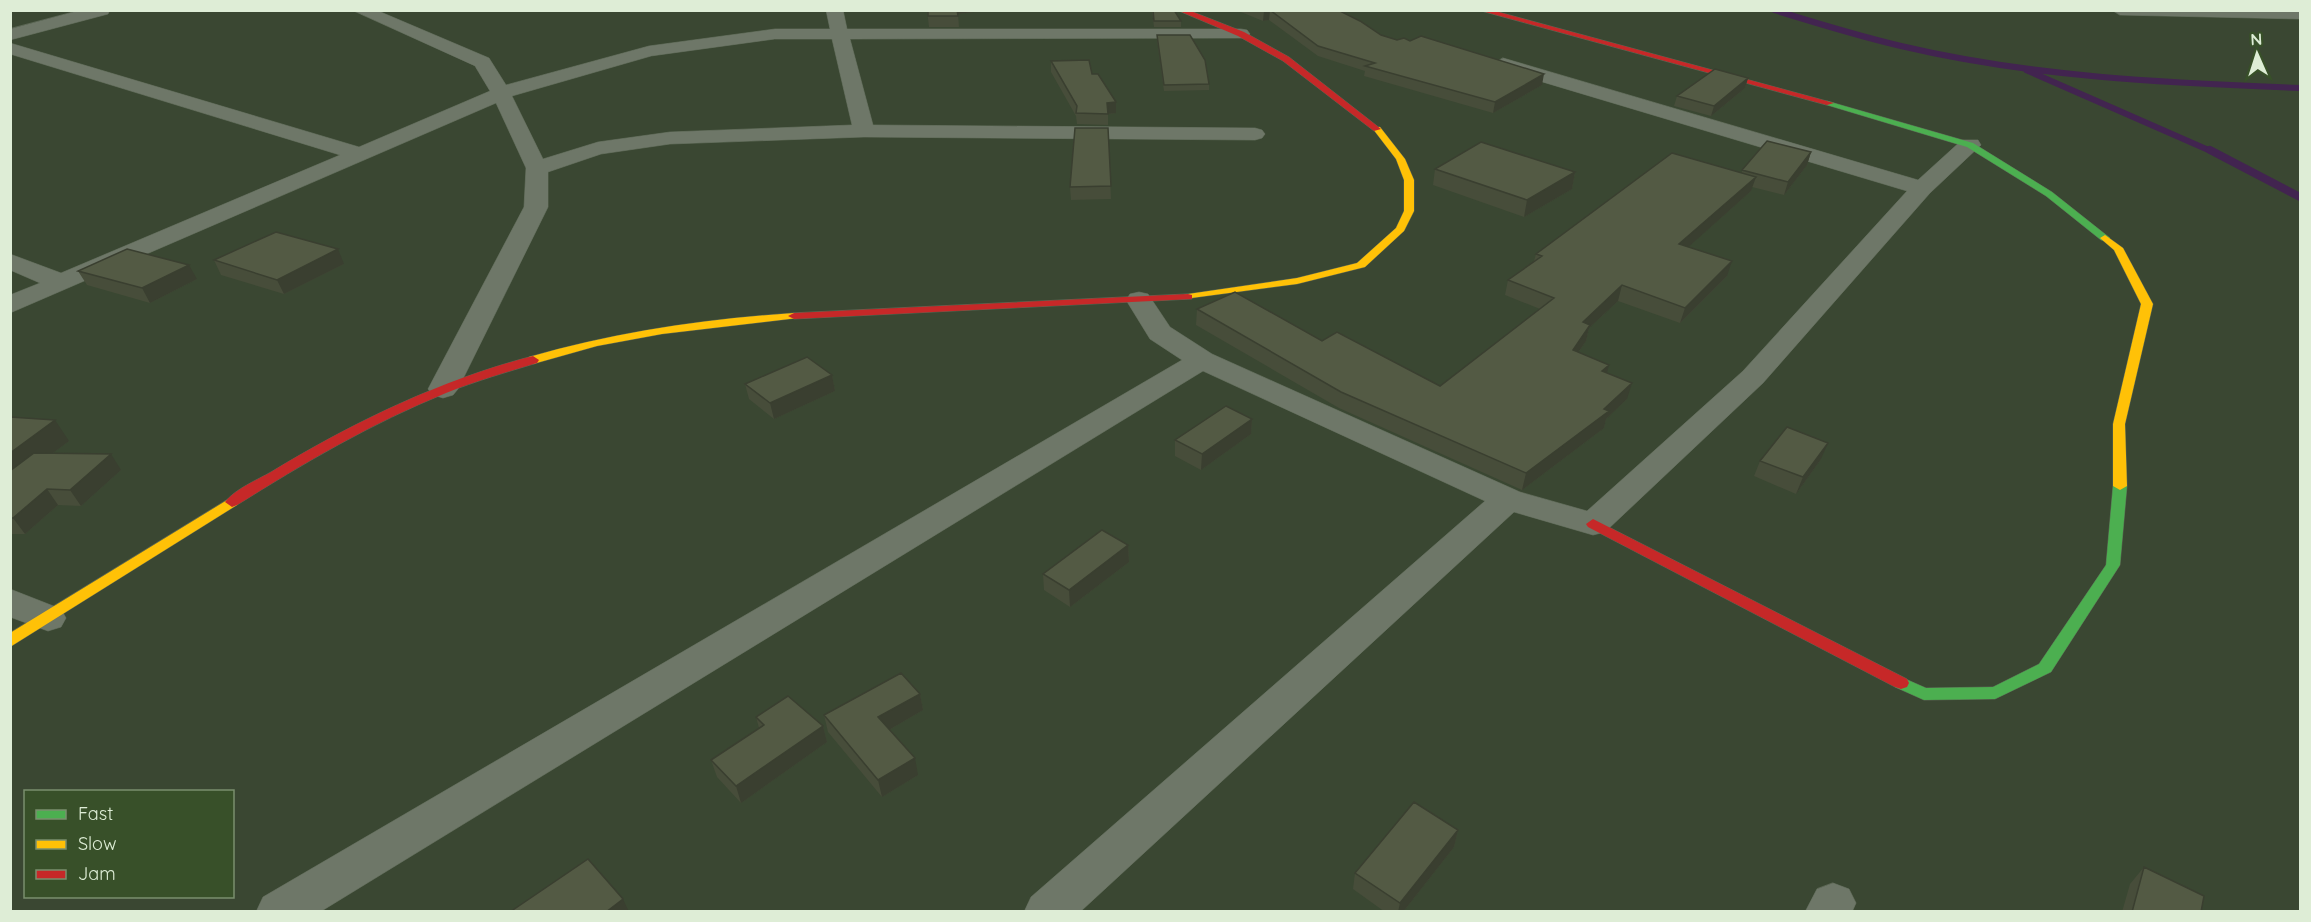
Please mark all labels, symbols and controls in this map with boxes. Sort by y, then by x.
north arrow [2227,24,2287,84]
text: N [2250,29,2263,49]
legend [24,790,234,898]
text: Fast [78,802,113,825]
text: Slow [78,832,116,855]
text: Jam [78,862,116,885]

